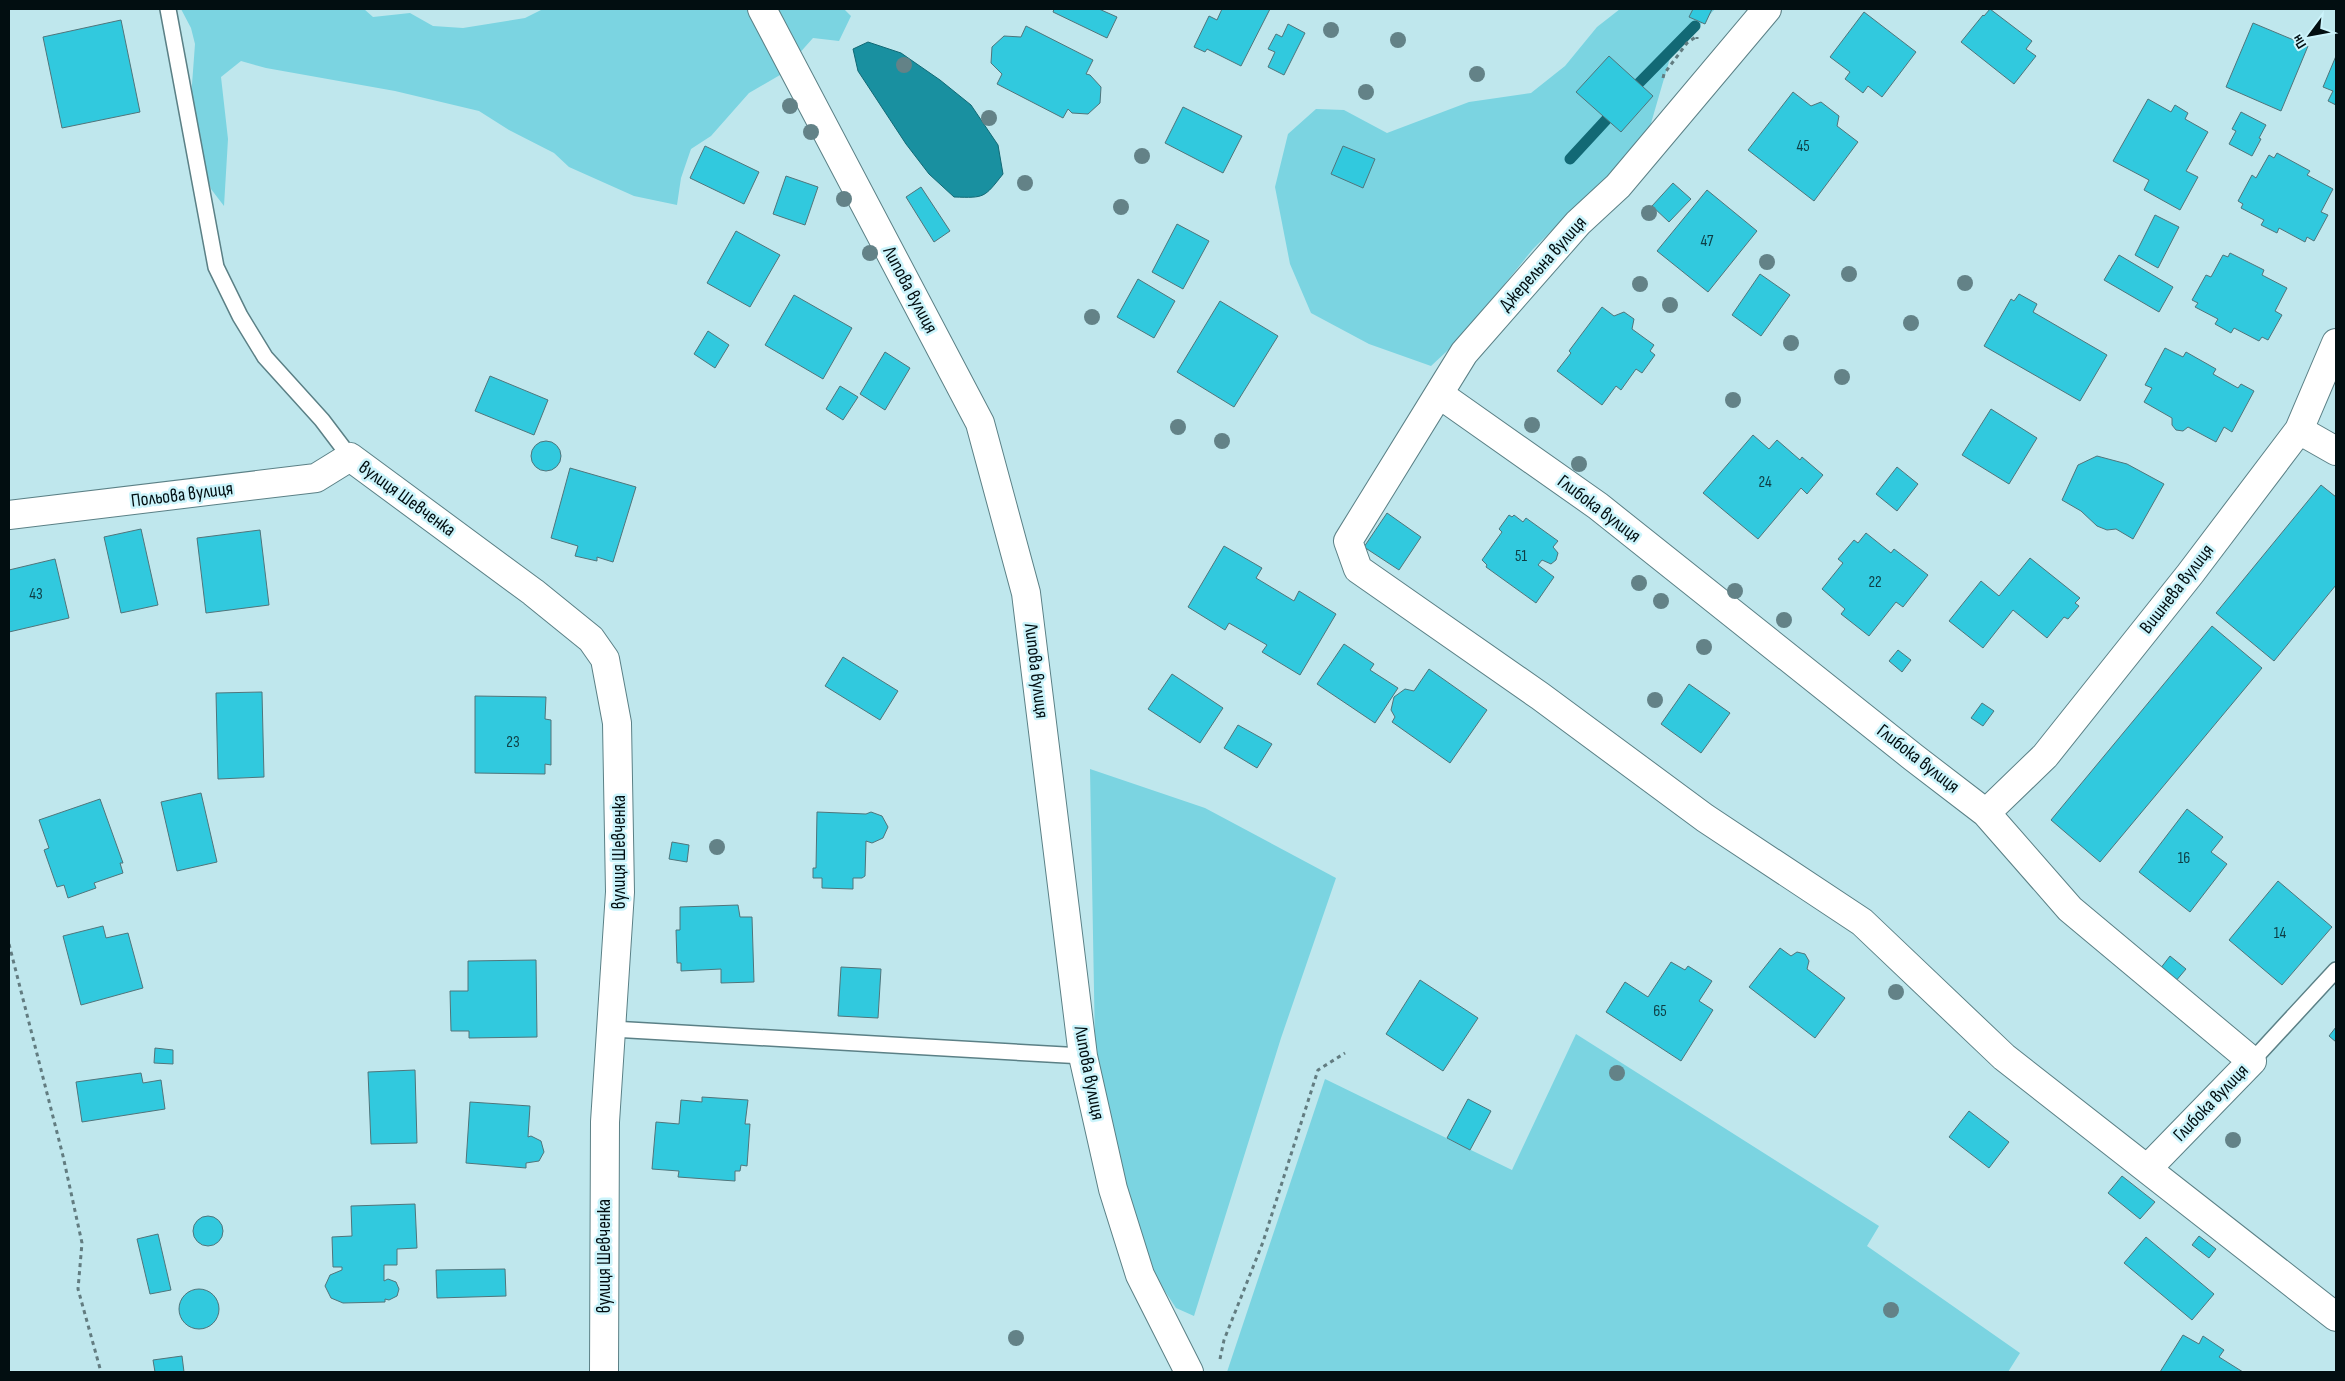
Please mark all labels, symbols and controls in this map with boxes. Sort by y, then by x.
north arrow [2285,10,2335,60]
text: Пн [2289,31,2310,52]
house number: 45 [1796,137,1810,156]
street label: Джерельна вулиця [1494,212,1592,316]
house number: 47 [1701,232,1714,251]
street label: Липова вулиця [877,242,943,337]
street label: вулиця Шевченка [354,456,460,542]
street label: Глибока вулиця [1553,470,1645,548]
house number: 24 [1758,473,1772,492]
street label: Польова вулиця [130,477,234,513]
street label: Вишнева вулиця [2135,540,2219,638]
house number: 51 [1515,547,1527,566]
house number: 22 [1868,573,1882,592]
house number: 43 [29,585,43,604]
street label: Липова вулиця [1019,621,1053,720]
street label: Глибока вулиця [1872,720,1964,798]
house number: 23 [506,733,520,752]
street label: вулиця Шевченка [608,795,631,909]
house number: 16 [2178,849,2190,868]
house number: 14 [2274,924,2286,943]
house number: 65 [1653,1002,1667,1021]
street label: Липова вулиця [1068,1023,1109,1122]
street label: Глибока вулиця [2169,1060,2253,1146]
street label: вулиця Шевченка [593,1199,616,1313]

